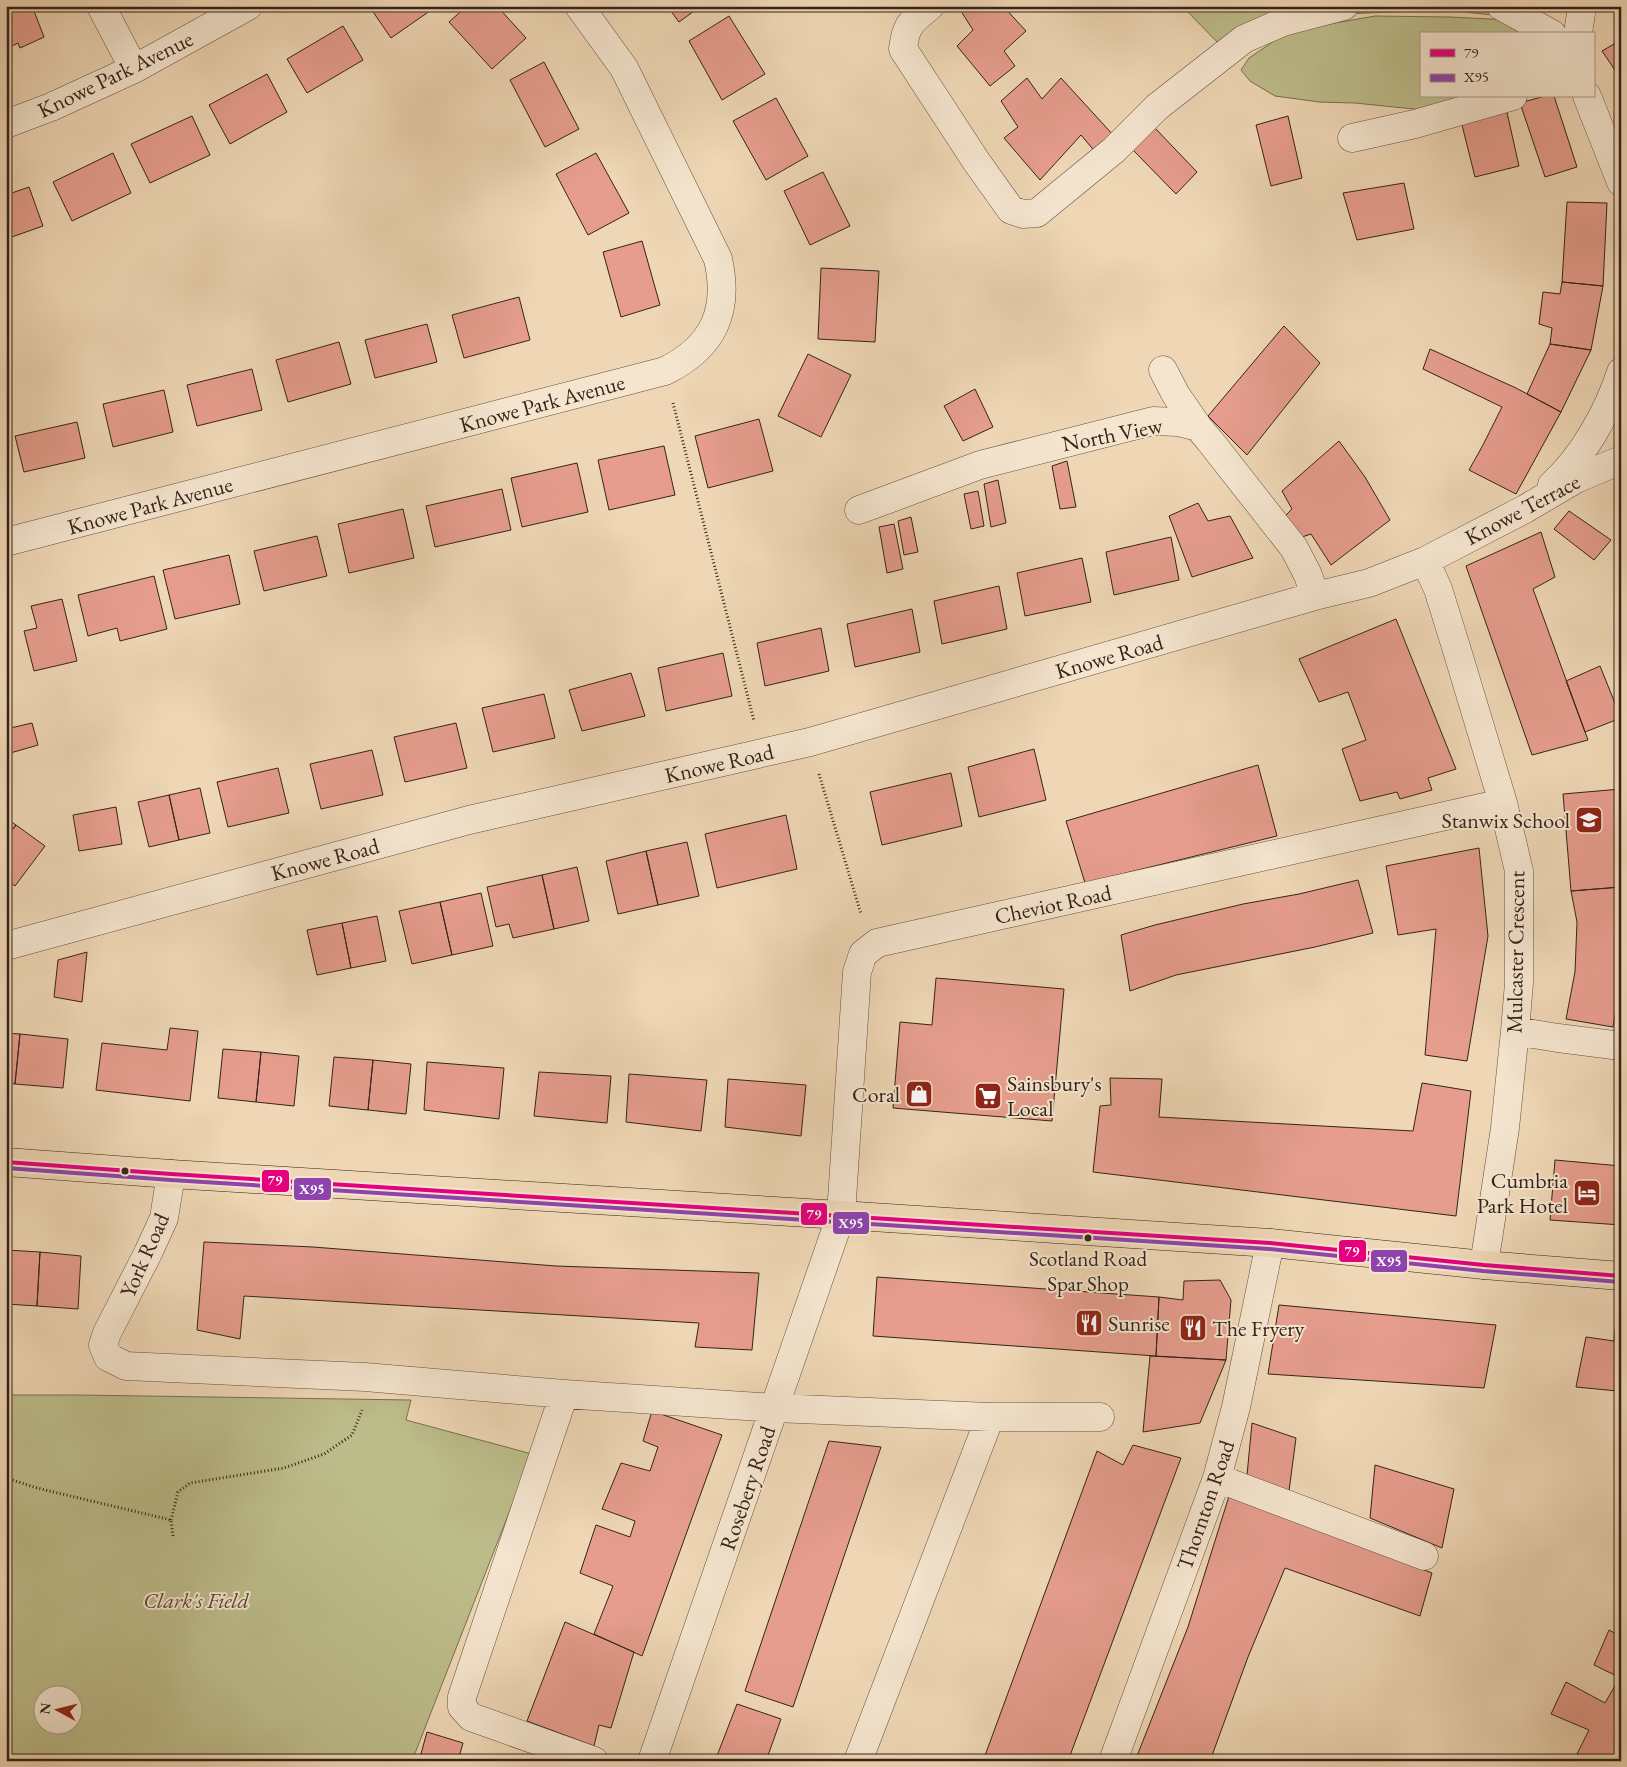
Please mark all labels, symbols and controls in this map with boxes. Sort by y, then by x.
street label: Knowe Park Avenue [33,24,198,125]
legend [1420,32,1594,98]
text: 79 [1464,43,1478,62]
text: X95 [1463,67,1489,86]
street label: Knowe Park Avenue [456,367,628,439]
street label: North View [1059,410,1166,458]
street label: Knowe Terrace [1460,467,1585,552]
street label: Knowe Park Avenue [64,469,236,541]
street label: Knowe Road [1052,627,1167,686]
street label: Knowe Road [662,737,777,790]
school or university icon: Stanwix School [1574,805,1604,835]
place label: Stanwix School [1441,806,1570,835]
street label: Knowe Road [268,831,383,888]
street label: Mulcaster Crescent [1500,870,1531,1034]
street label: Cheviot Road [992,878,1115,931]
place label: Sainsbury's Local [1007,1069,1102,1123]
shop icon: Coral [904,1079,934,1109]
place label: Coral [852,1080,900,1109]
supermarket icon: Sainsbury's Local [973,1081,1003,1111]
unlabelled marker [120,1166,130,1176]
place label: Cumbria Park Hotel [1477,1166,1568,1220]
line badge: 79 [261,1169,290,1193]
text: 79 [268,1171,283,1189]
line badge: X95 [293,1177,332,1201]
hotel icon: Cumbria Park Hotel [1572,1178,1602,1208]
text: X95 [298,1180,325,1198]
line badge: 79 [800,1202,828,1226]
text: 79 [807,1205,822,1223]
street label: York Road [113,1208,176,1302]
line badge: X95 [832,1211,870,1235]
text: X95 [837,1214,864,1232]
marker: Scotland Road Spar Shop [1083,1233,1093,1243]
line badge: 79 [1338,1239,1367,1263]
text: 79 [1345,1242,1360,1260]
place label: Scotland Road Spar Shop [1029,1245,1147,1297]
line badge: X95 [1370,1249,1408,1273]
text: X95 [1375,1252,1402,1270]
restaurant icon: Sunrise [1074,1308,1104,1338]
place label: Sunrise [1108,1309,1170,1338]
restaurant icon: The Fryery [1178,1313,1208,1343]
place label: The Fryery [1212,1314,1305,1343]
street label: Rosebery Road [713,1421,783,1554]
street label: Thornton Road [1170,1435,1242,1574]
park label: Clark's Field [143,1586,249,1615]
north arrow [32,1684,82,1734]
text: N [35,1701,55,1715]

